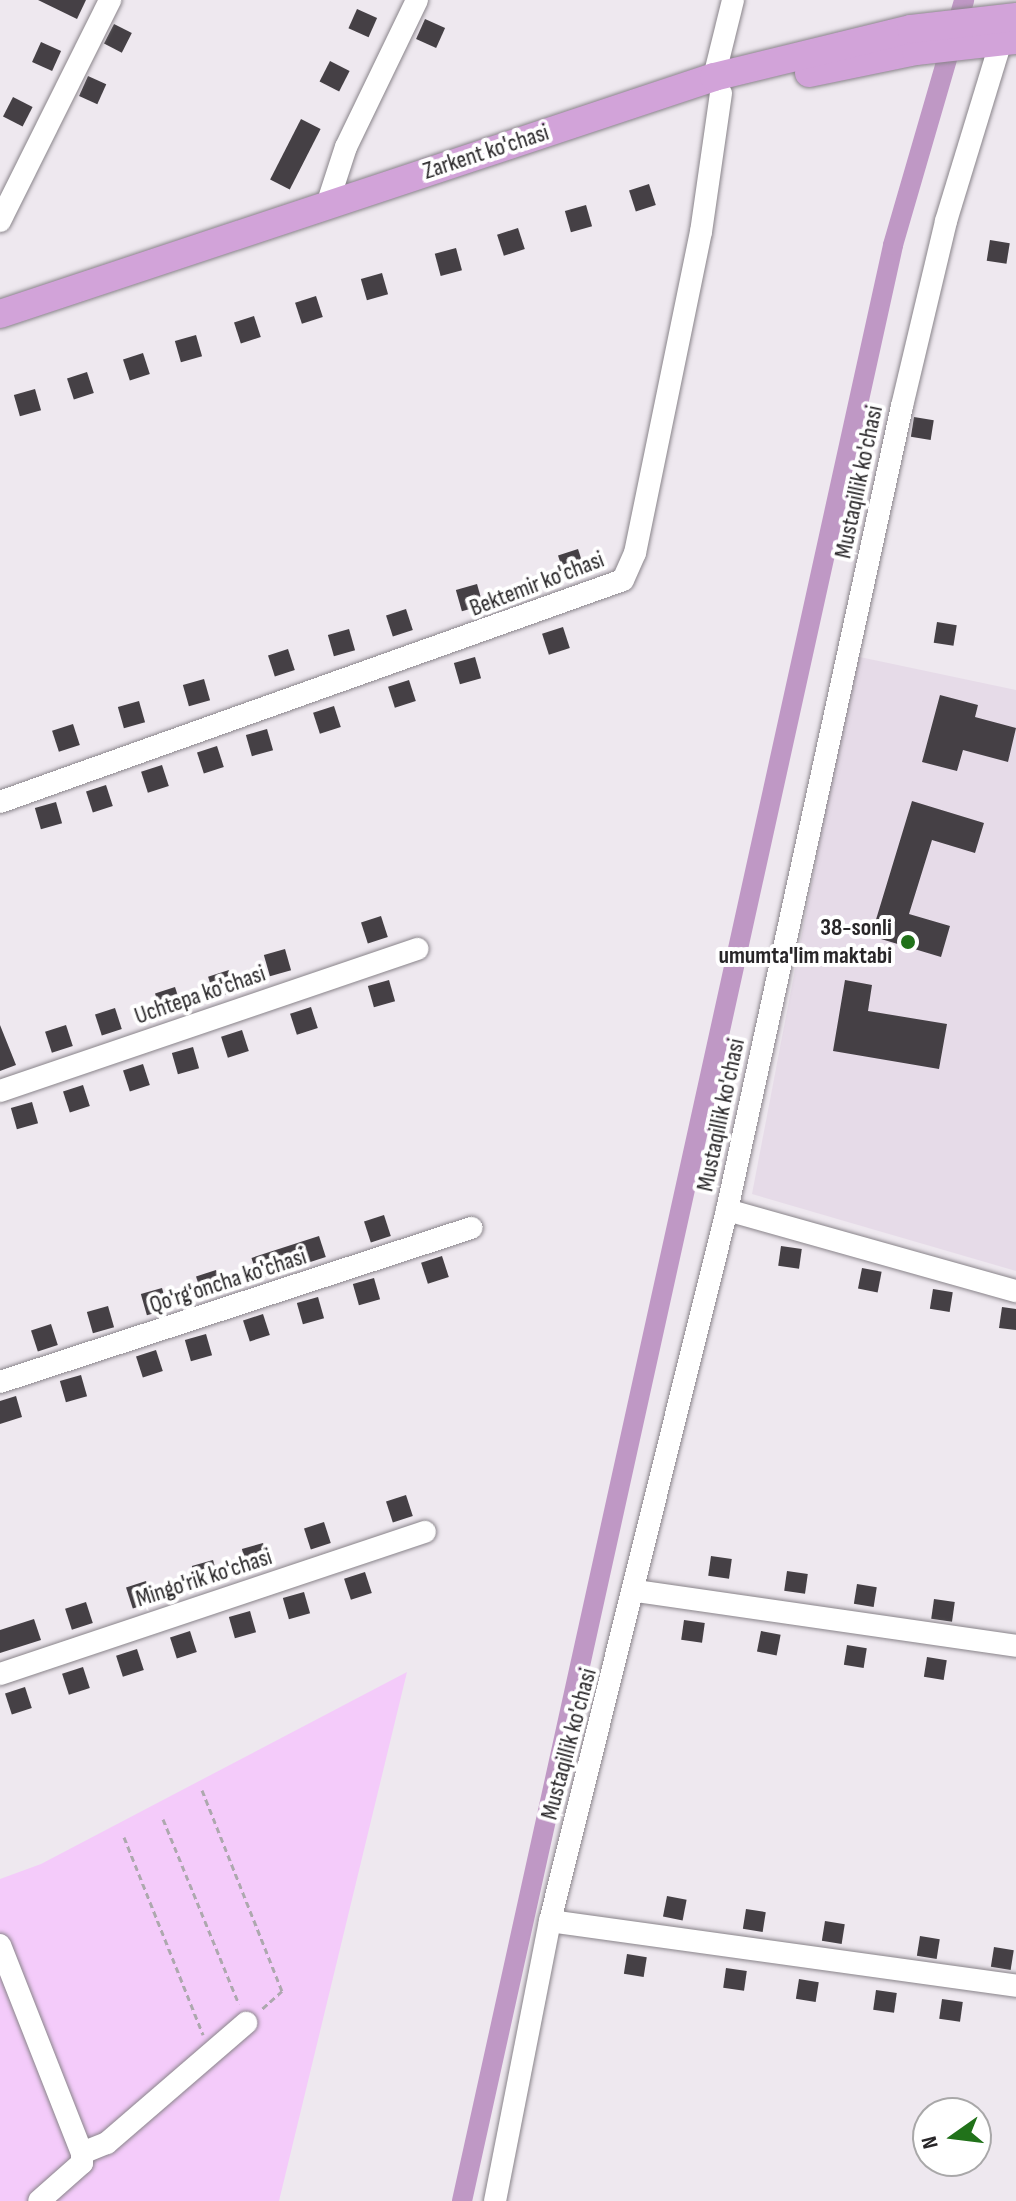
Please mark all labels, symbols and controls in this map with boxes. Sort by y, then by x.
street label: Zarkent ko'chasi [419,118,553,186]
street label: Mustaqillik ko'chasi [829,403,889,561]
street label: Bektemir ko'chasi [466,545,608,623]
place label: 38-sonli umumta'lim maktabi [718,914,892,970]
marker: 38-sonli umumta'lim maktabi [899,933,917,951]
street label: Uchtepa ko'chasi [131,959,269,1031]
street label: Mustaqillik ko'chasi [691,1036,751,1194]
street label: Qo'rg'oncha ko'chasi [146,1242,310,1320]
street label: Mingo'rik ko'chasi [132,1542,276,1614]
street label: Mustaqillik ko'chasi [535,1665,603,1823]
north arrow [912,2097,992,2177]
text: N [916,2133,945,2151]

